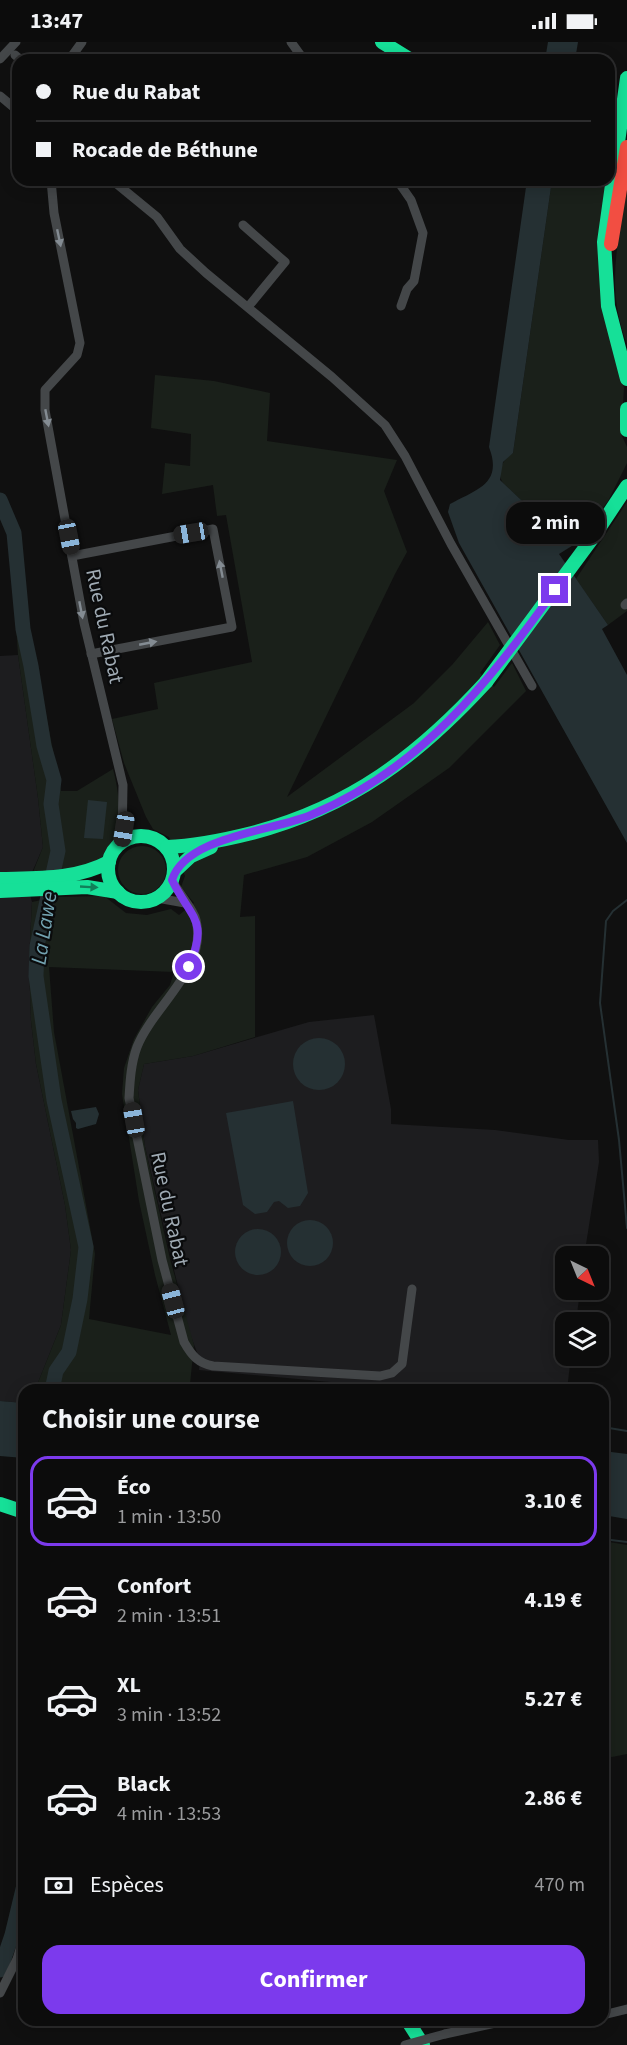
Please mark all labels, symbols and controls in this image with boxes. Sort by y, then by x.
text: 13:47 [30,5,83,37]
text: Rue du Rabat [72,76,200,108]
text: Rocade de Béthune [72,134,258,166]
one-way arrow [55,228,64,247]
one-way arrow [43,409,52,428]
callout: 2 min [506,503,604,545]
text: 2 min [531,509,580,537]
car [57,518,81,556]
car [172,521,210,545]
one-way arrow [216,560,225,579]
street label: Rue du Rabat [78,566,132,686]
route end [541,576,568,603]
one-way arrow [77,600,86,619]
one-way arrow [139,638,158,647]
car [112,810,136,848]
one-way arrow [80,883,99,892]
water label: La Lawe [22,889,66,967]
route start [175,953,202,980]
car [122,1101,146,1139]
street label: Rue du Rabat [143,1149,197,1269]
north arrow [555,1246,609,1300]
map controls [555,1246,609,1366]
car [160,1281,186,1321]
button: layers [555,1312,609,1366]
text: Choisir une course [42,1400,260,1439]
text: Éco [117,1471,151,1503]
icon: car [45,1474,99,1528]
text: 3.10 € [525,1485,582,1517]
text: 1 min · 13:50 [117,1503,221,1531]
text: Confort [117,1570,191,1602]
icon: car [45,1573,99,1627]
text: 4.19 € [525,1584,582,1616]
text: 2 min · 13:51 [117,1602,221,1630]
text: XL [117,1669,141,1701]
icon: car [45,1672,99,1726]
text: 5.27 € [525,1683,582,1715]
text: 3 min · 13:52 [117,1701,221,1729]
text: Black [117,1768,171,1800]
icon: car [45,1771,99,1825]
text: 2.86 € [525,1782,582,1814]
text: 4 min · 13:53 [117,1800,221,1828]
icon: cash [42,1869,75,1902]
text: Espèces [90,1869,164,1901]
text: 470 m [535,1871,585,1899]
button: Confirmer [42,1945,585,2014]

